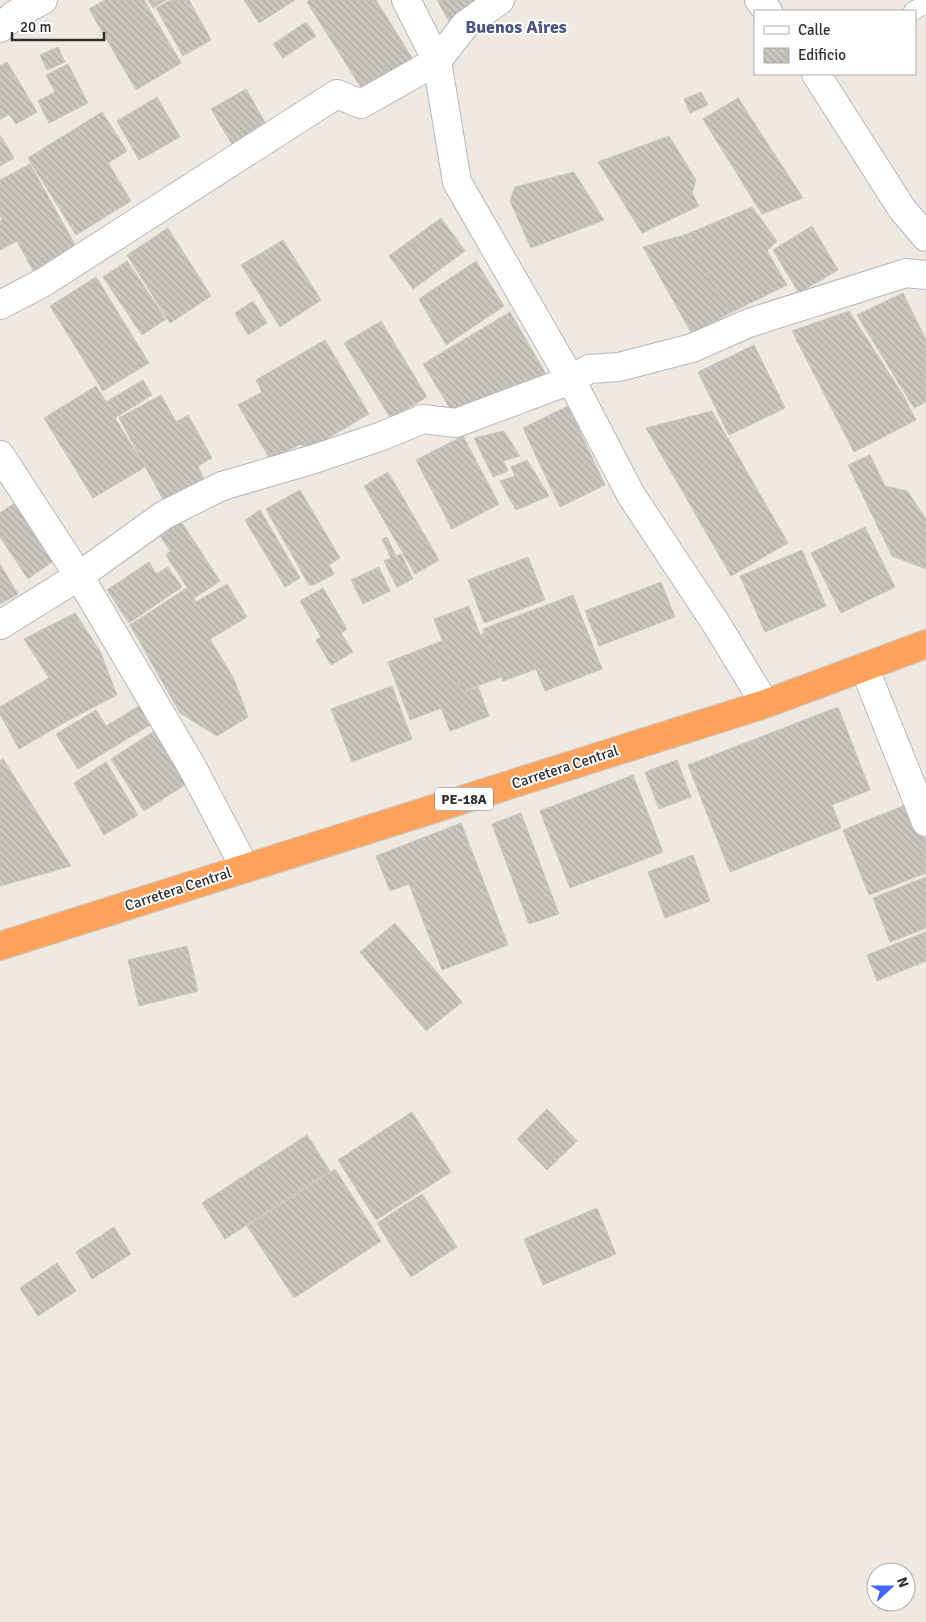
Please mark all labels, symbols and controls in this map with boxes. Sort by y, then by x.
scale bar [12,10,105,42]
legend [754,10,916,75]
district label: Buenos Aires [465,16,567,38]
text: 20 m [20,18,51,36]
text: Calle [798,21,831,39]
text: Edificio [798,46,846,64]
street label: Carretera Central [509,741,621,793]
road number: PE-18A [435,788,493,811]
street label: Carretera Central [122,863,234,915]
north arrow [866,1562,916,1612]
text: N [893,1575,912,1590]

